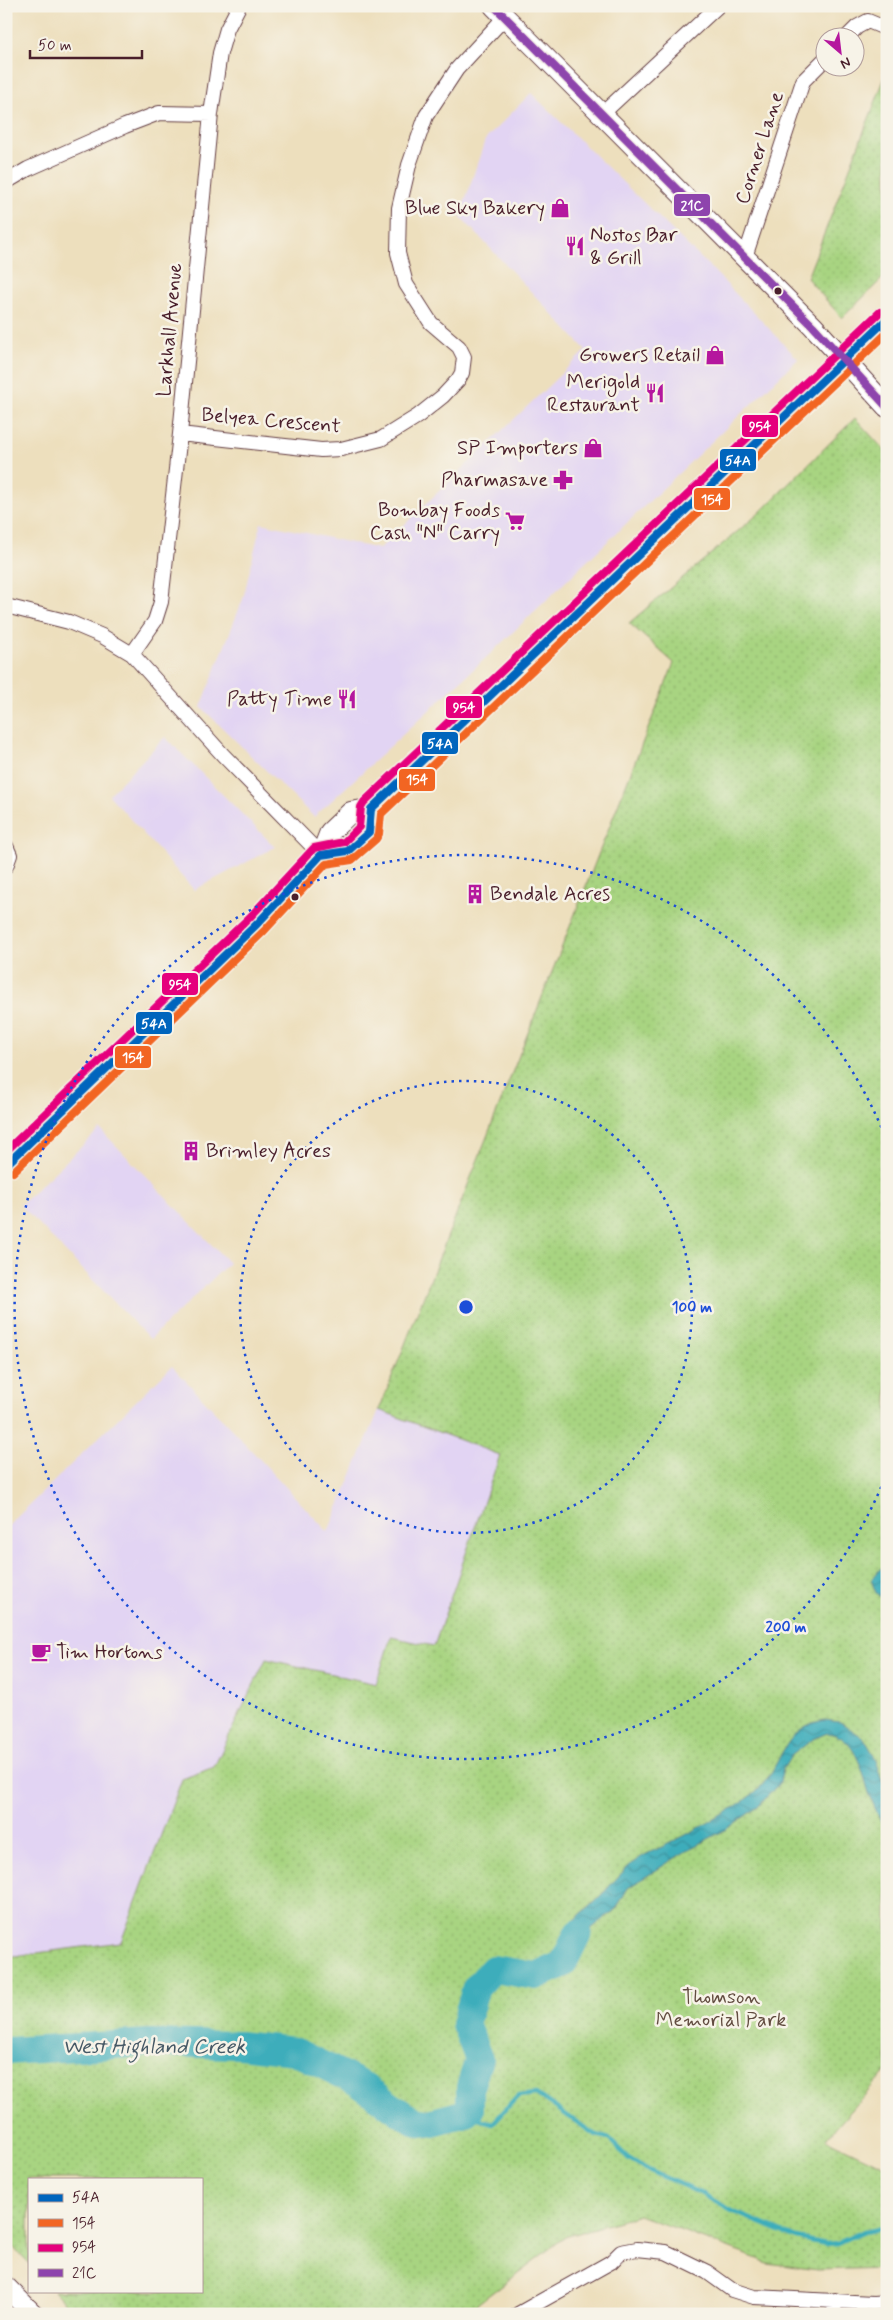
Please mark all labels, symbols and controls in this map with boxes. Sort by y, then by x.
scale bar [30,28,142,60]
north arrow [816,28,866,78]
text: 50 m [38,36,72,56]
text: N [837,52,854,73]
street label: Corner Lane [729,88,791,208]
line badge: 21C [673,193,711,217]
place label: Blue Sky Bakery [405,195,545,222]
shop icon: Blue Sky Bakery [549,197,571,219]
text: 21C [681,197,703,215]
place label: Nostos Bar & Grill [590,222,678,272]
restaurant icon: Nostos Bar & Grill [564,235,586,257]
street label: Larkhall Avenue [151,262,189,398]
unlabelled marker [773,286,783,296]
place label: Growers Retail [579,342,700,369]
shop icon: Growers Retail [704,344,726,366]
place label: Merigold Restaurant [547,369,640,419]
restaurant icon: Merigold Restaurant [644,382,666,404]
street label: Belyea Crescent [200,401,342,441]
line badge: 954 [741,414,779,438]
text: 954 [749,418,772,436]
place label: SP Importers [457,435,578,462]
shop icon: SP Importers [582,437,604,459]
line badge: 54A [719,448,757,472]
text: 54A [725,452,751,470]
place label: Pharmasave [441,467,548,494]
pharmacy icon: Pharmasave [552,469,574,491]
line badge: 154 [693,487,731,511]
text: 154 [701,491,724,509]
place label: Bombay Foods Cash "N" Carry [370,497,500,547]
supermarket icon: Bombay Foods Cash "N" Carry [504,510,526,532]
place label: Patty Time [227,686,332,713]
restaurant icon: Patty Time [336,688,358,710]
line badge: 954 [445,695,483,719]
text: 954 [453,699,476,717]
line badge: 54A [421,731,459,755]
text: 54A [427,735,453,753]
line badge: 154 [398,768,436,792]
text: 154 [406,771,429,789]
place label: Bendale Acres [490,881,610,908]
building icon: Bendale Acres [464,883,486,905]
unlabelled marker [290,892,300,902]
line badge: 954 [161,972,199,996]
text: 954 [169,976,192,994]
line badge: 54A [135,1011,173,1035]
text: 54A [141,1015,167,1033]
line badge: 154 [114,1045,152,1069]
text: 154 [122,1049,145,1067]
place label: Brimley Acres [206,1138,331,1165]
building icon: Brimley Acres [180,1140,202,1162]
centre of rings [457,1298,475,1316]
text: 100 m [672,1298,712,1318]
text: 200 m [766,1618,807,1638]
place label: Tim Hortons [56,1639,163,1666]
cafe icon: Tim Hortons [30,1641,52,1663]
park label: Thomson Memorial Park [656,1984,786,2034]
water label: West Highland Creek [63,2033,245,2063]
legend [28,2178,202,2292]
text: 54A [72,2188,100,2208]
text: 154 [72,2214,96,2234]
text: 954 [72,2238,96,2258]
text: 21C [72,2264,97,2284]

